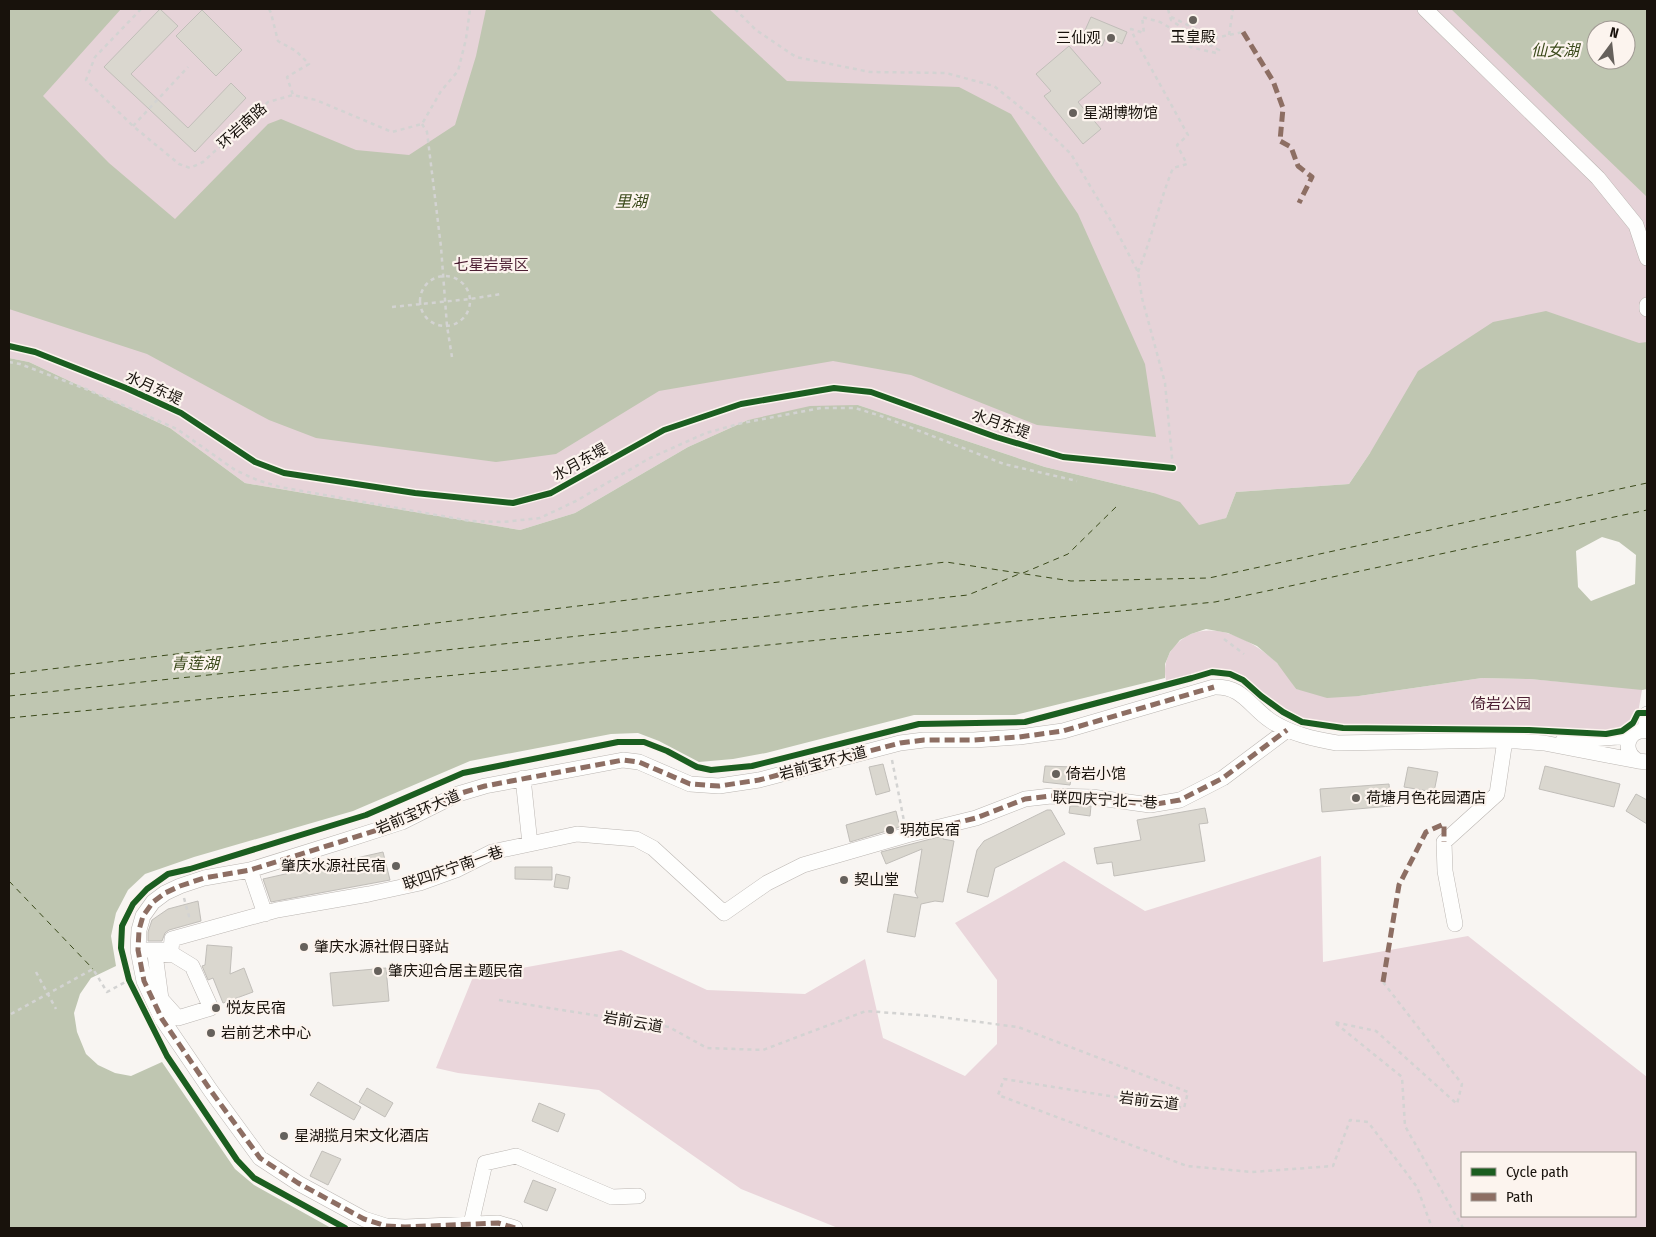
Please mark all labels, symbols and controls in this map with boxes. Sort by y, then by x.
marker: 玉皇殿 [1187,14,1199,26]
north arrow [1586,20,1636,70]
text: N [1608,24,1620,42]
place label: 玉皇殿 [1170,28,1216,46]
place label: 三仙观 [1056,29,1101,47]
marker: 三仙观 [1105,32,1117,44]
water label: 仙女湖 [1531,41,1582,60]
street label: 环岩南路 [214,99,270,153]
place label: 星湖博物馆 [1083,104,1158,122]
marker: 星湖博物馆 [1067,107,1079,119]
water label: 里湖 [615,192,650,211]
park label: 七星岩景区 [453,256,529,274]
street label: 水月东堤 [123,368,185,408]
street label: 水月东堤 [970,406,1032,442]
street label: 水月东堤 [549,440,611,484]
water label: 青莲湖 [171,654,222,673]
park label: 倚岩公园 [1471,695,1531,713]
street label: 岩前宝环大道 [777,743,869,783]
place label: 倚岩小馆 [1066,765,1126,783]
marker: 倚岩小馆 [1050,768,1062,780]
street label: 岩前宝环大道 [373,786,463,838]
street label: 联四庆宁北一巷 [1052,788,1158,812]
place label: 荷塘月色花园酒店 [1366,789,1486,807]
marker: 荷塘月色花园酒店 [1350,792,1362,804]
place label: 玥苑民宿 [900,821,960,839]
marker: 玥苑民宿 [884,824,896,836]
street label: 联四庆宁南一巷 [400,842,506,894]
place label: 肇庆水源社民宿 [281,857,386,875]
marker: 肇庆水源社民宿 [390,860,402,872]
place label: 契山堂 [854,871,899,889]
marker: 契山堂 [838,874,850,886]
place label: 肇庆水源社假日驿站 [314,938,449,956]
marker: 肇庆水源社假日驿站 [298,941,310,953]
place label: 肇庆迎合居主题民宿 [388,962,523,980]
marker: 肇庆迎合居主题民宿 [372,965,384,977]
place label: 悦友民宿 [226,999,286,1017]
marker: 悦友民宿 [210,1002,222,1014]
street label: 岩前云道 [602,1008,664,1036]
place label: 岩前艺术中心 [221,1024,311,1042]
marker: 岩前艺术中心 [205,1027,217,1039]
street label: 岩前云道 [1118,1088,1180,1114]
place label: 星湖揽月宋文化酒店 [294,1127,429,1145]
marker: 星湖揽月宋文化酒店 [278,1130,290,1142]
legend [1461,1152,1636,1217]
text: Cycle path [1506,1163,1569,1181]
text: Path [1506,1188,1533,1206]

